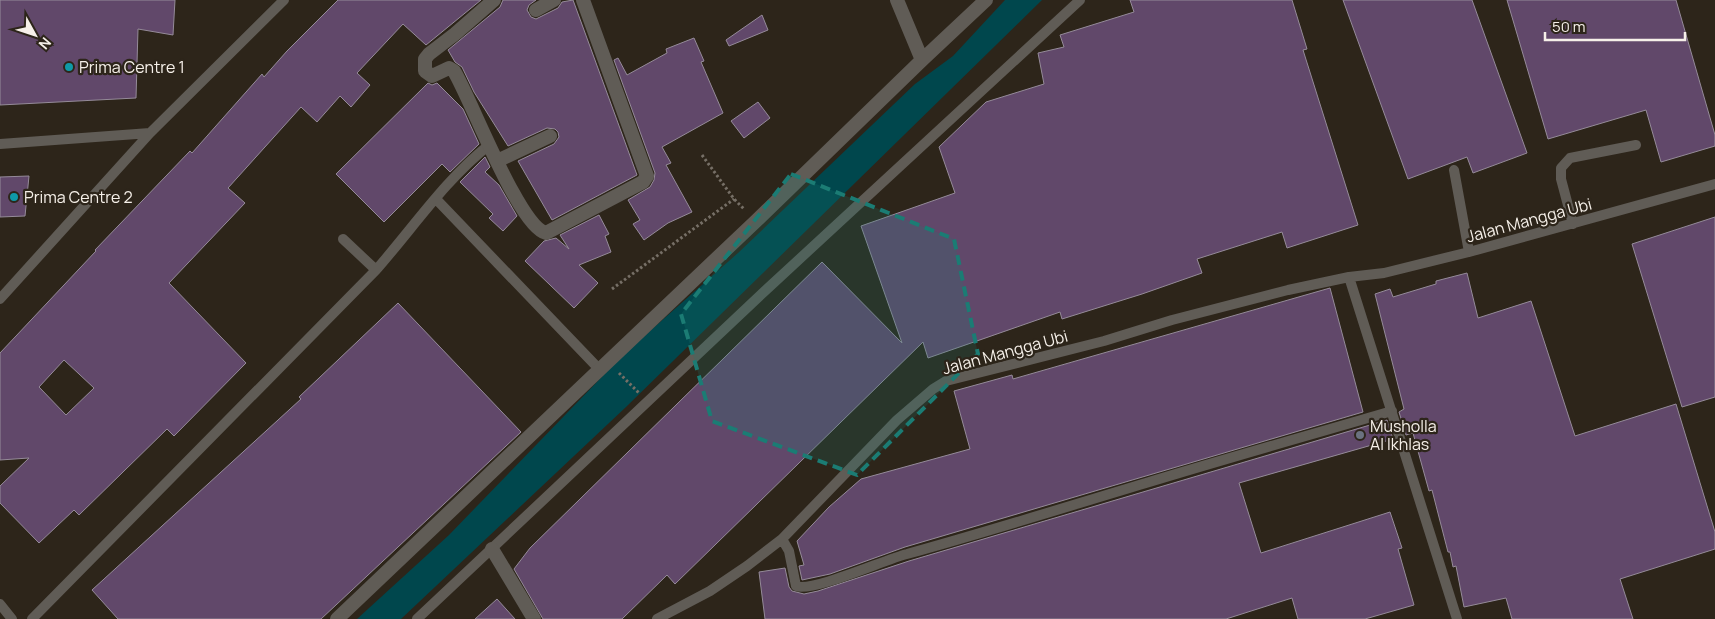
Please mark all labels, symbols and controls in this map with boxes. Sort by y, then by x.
north arrow [10,10,60,60]
scale bar [1545,10,1685,42]
text: 50 m [1552,16,1586,37]
text: N [35,34,56,54]
place label: Prima Centre 1 [79,56,185,78]
marker: Prima Centre 1 [63,61,75,73]
place label: Prima Centre 2 [24,186,133,208]
marker: Prima Centre 2 [8,191,20,203]
street label: Jalan Mangga Ubi [1464,193,1594,247]
street label: Jalan Mangga Ubi [940,325,1070,379]
place label: Musholla Al Ikhlas [1370,415,1437,455]
marker: Musholla Al Ikhlas [1354,429,1366,441]

